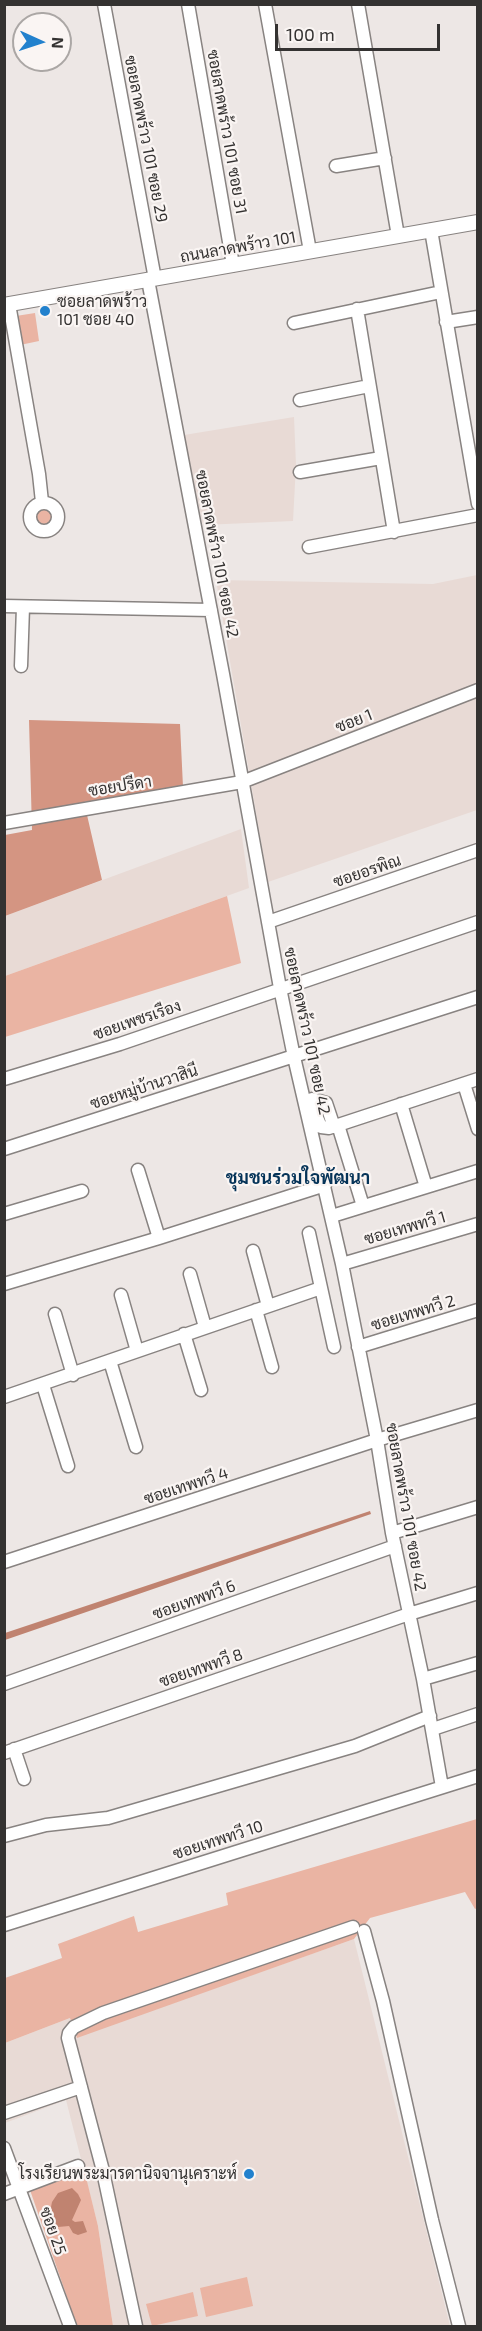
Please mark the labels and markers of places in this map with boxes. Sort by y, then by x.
place label: ซอยลาดพร้าว 101 ซอย 40 [57,292,147,330]
marker: ซอยลาดพร้าว 101 ซอย 40 [38,304,52,318]
place label: โรงเรียนพระมารดานิจจานุเคราะห์ [19,2164,237,2184]
marker: โรงเรียนพระมารดานิจจานุเคราะห์ [242,2167,256,2181]

